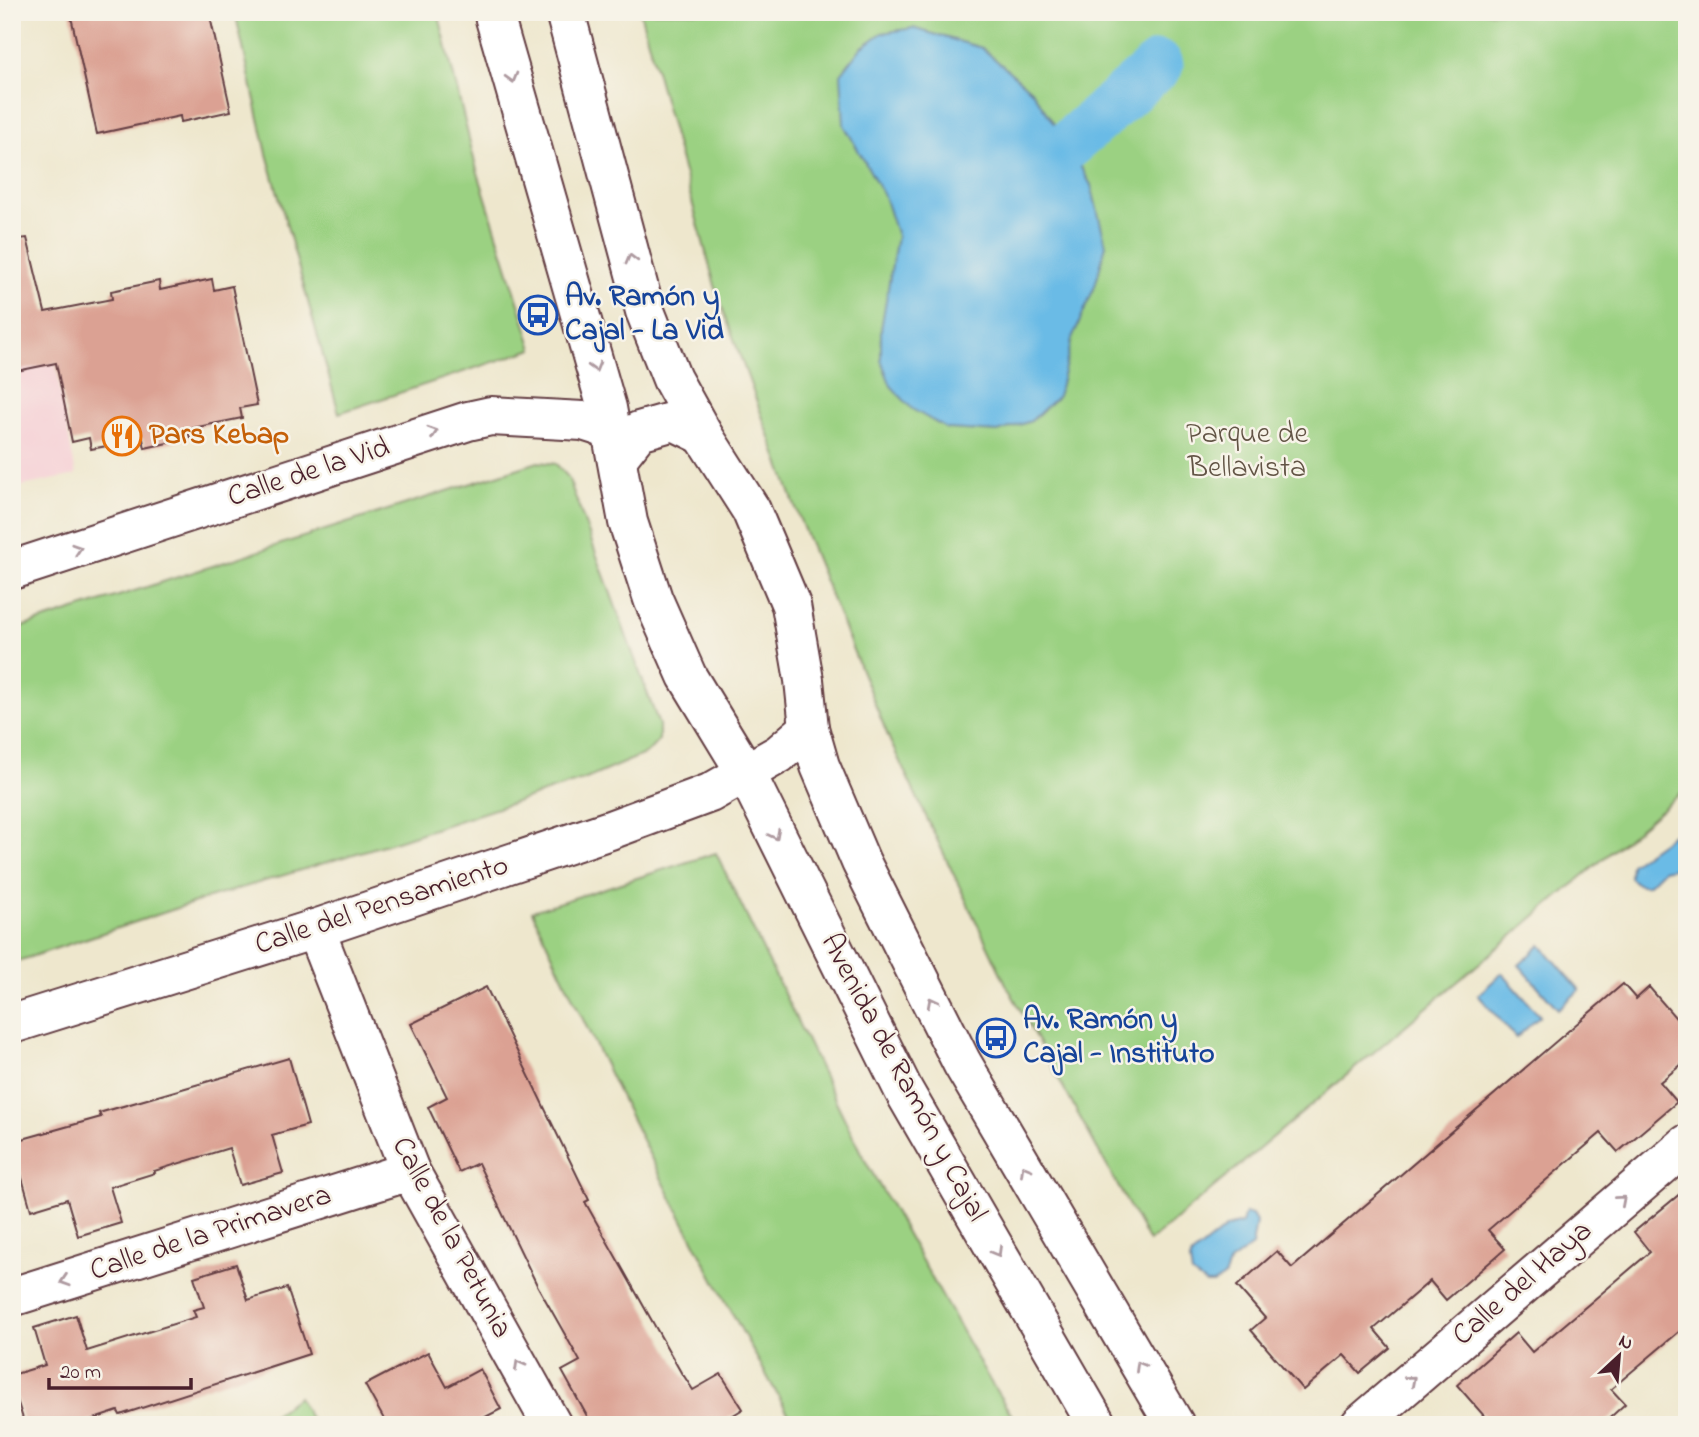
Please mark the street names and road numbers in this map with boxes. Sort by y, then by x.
street label: Calle de la Vid [222,426,396,520]
street label: Calle del Pensamiento [249,844,515,968]
street label: Avenida de Ramón y Cajal [808,926,998,1230]
street label: Calle de la Petunia [379,1129,523,1347]
street label: Calle de la Primavera [85,1174,337,1294]
street label: Calle del Haya [1443,1211,1603,1357]

